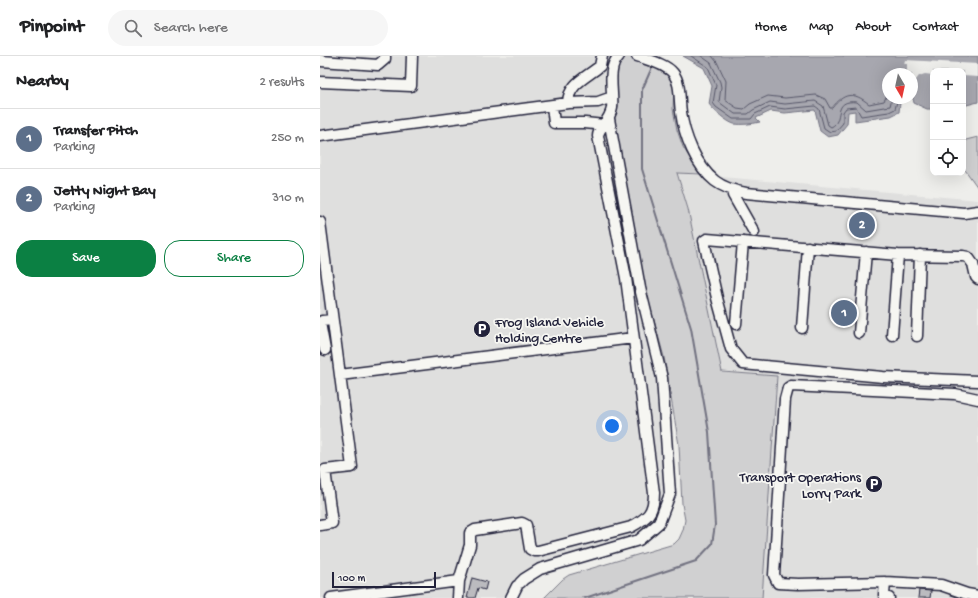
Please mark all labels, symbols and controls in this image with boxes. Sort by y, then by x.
search box [108,10,388,46]
text: Pinpoint [20,16,84,39]
icon: search [122,17,144,39]
text: Search here [154,19,228,37]
text: Home [755,19,787,36]
text: Map [809,19,833,36]
text: About [855,19,891,36]
text: Contact [913,19,958,36]
north arrow [882,68,918,104]
map controls [930,68,966,176]
button: + [930,68,966,104]
text: Nearby [16,72,69,92]
text: 2 results [259,75,304,90]
button: − [930,104,966,140]
text: Transfer Pitch [54,122,138,140]
text: 1 [26,131,32,146]
text: 250 m [271,131,304,146]
text: Parking [54,140,95,155]
button: locate [930,140,966,176]
text: Jetty Night Bay [54,182,156,200]
text: 2 [26,191,32,206]
text: 310 m [272,191,304,206]
text: Parking [54,200,95,215]
pin: 2 [849,210,875,240]
button: Save [16,240,156,277]
button: Share [164,240,304,277]
pin: 1 [831,298,857,328]
place label: Frog Island Vehicle Holding Centre [494,315,605,348]
parking icon: Frog Island Vehicle Holding Centre [472,319,492,339]
your location [602,416,622,436]
place label: Transport Operations Lorry Park [739,470,863,503]
parking icon: Transport Operations Lorry Park [864,474,884,494]
scale bar [332,570,436,589]
text: 100 m [338,573,365,585]

